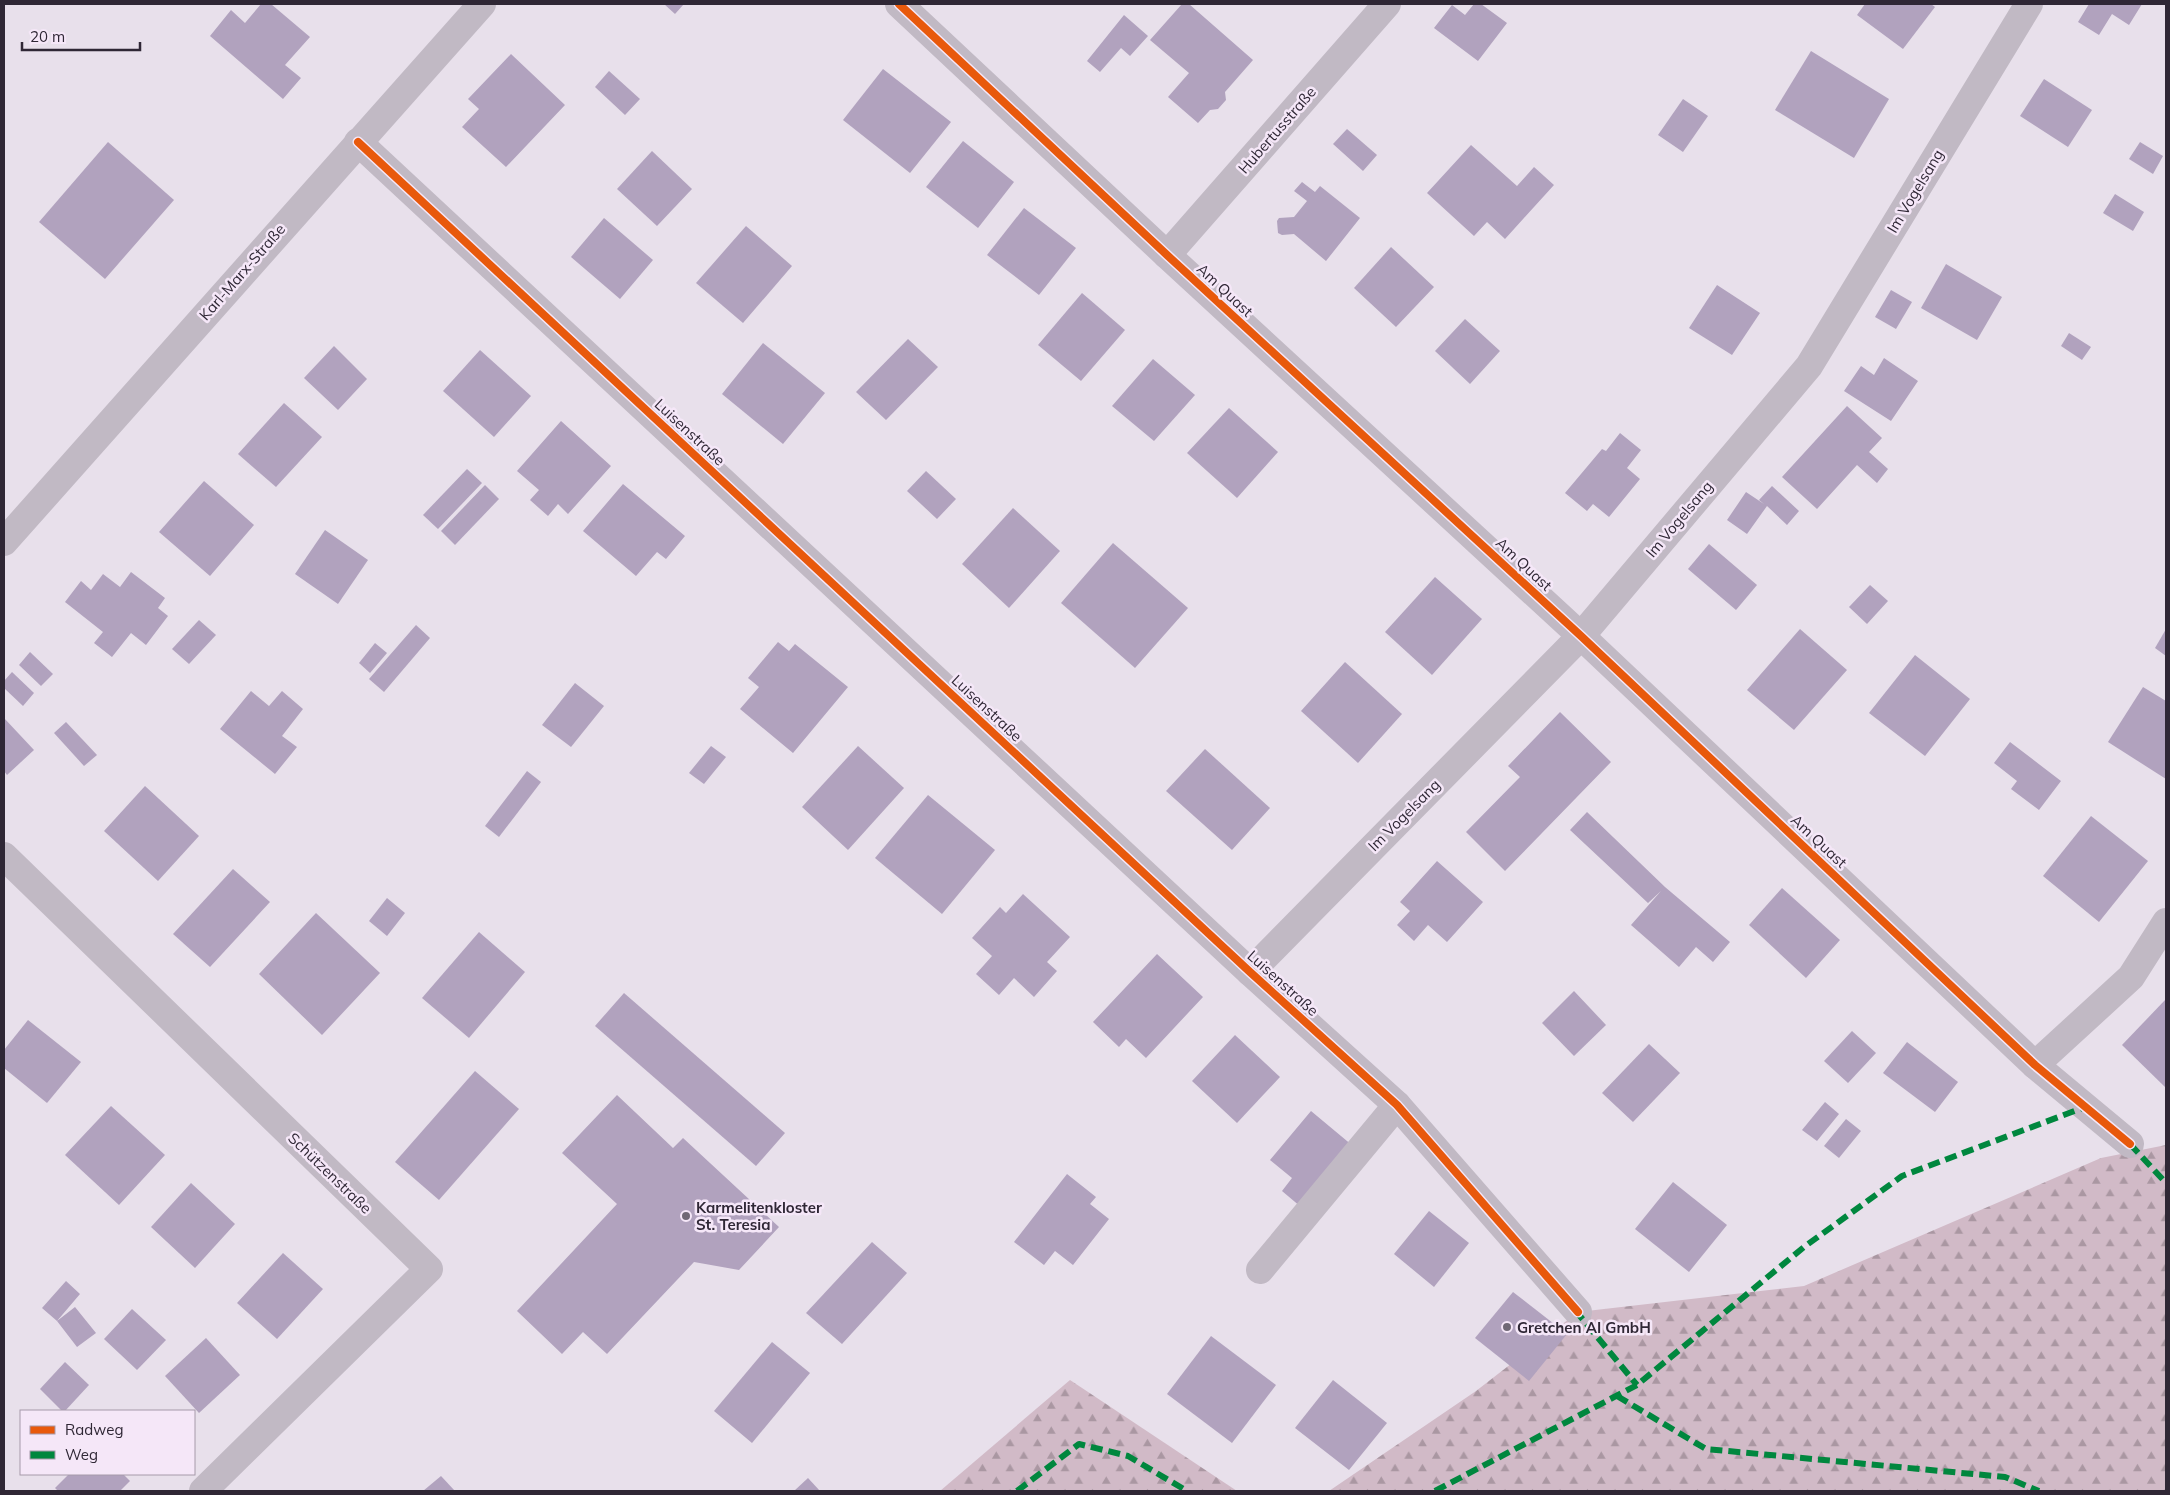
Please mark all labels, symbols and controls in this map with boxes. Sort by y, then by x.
scale bar [22,20,140,52]
text: 20 m [30,27,65,46]
street label: Hubertusstraße [1234,83,1320,177]
street label: Im Vogelsang [1883,146,1947,236]
street label: Karl-Marx-Straße [195,220,289,324]
street label: Am Quast [1193,259,1257,321]
street label: Luisenstraße [651,395,729,469]
street label: Im Vogelsang [1641,477,1717,561]
street label: Am Quast [1492,533,1556,595]
street label: Luisenstraße [948,671,1026,745]
street label: Im Vogelsang [1364,775,1444,855]
street label: Am Quast [1787,810,1851,872]
street label: Luisenstraße [1243,946,1323,1020]
street label: Schützenstraße [284,1128,376,1218]
place label: Karmelitenkloster St. Teresia [696,1198,822,1234]
marker: Karmelitenkloster St. Teresia [680,1210,692,1222]
place label: Gretchen AI GmbH [1517,1318,1651,1337]
marker: Gretchen AI GmbH [1501,1321,1513,1333]
legend [20,1410,195,1475]
text: Radweg [65,1420,123,1439]
text: Weg [65,1445,98,1464]

